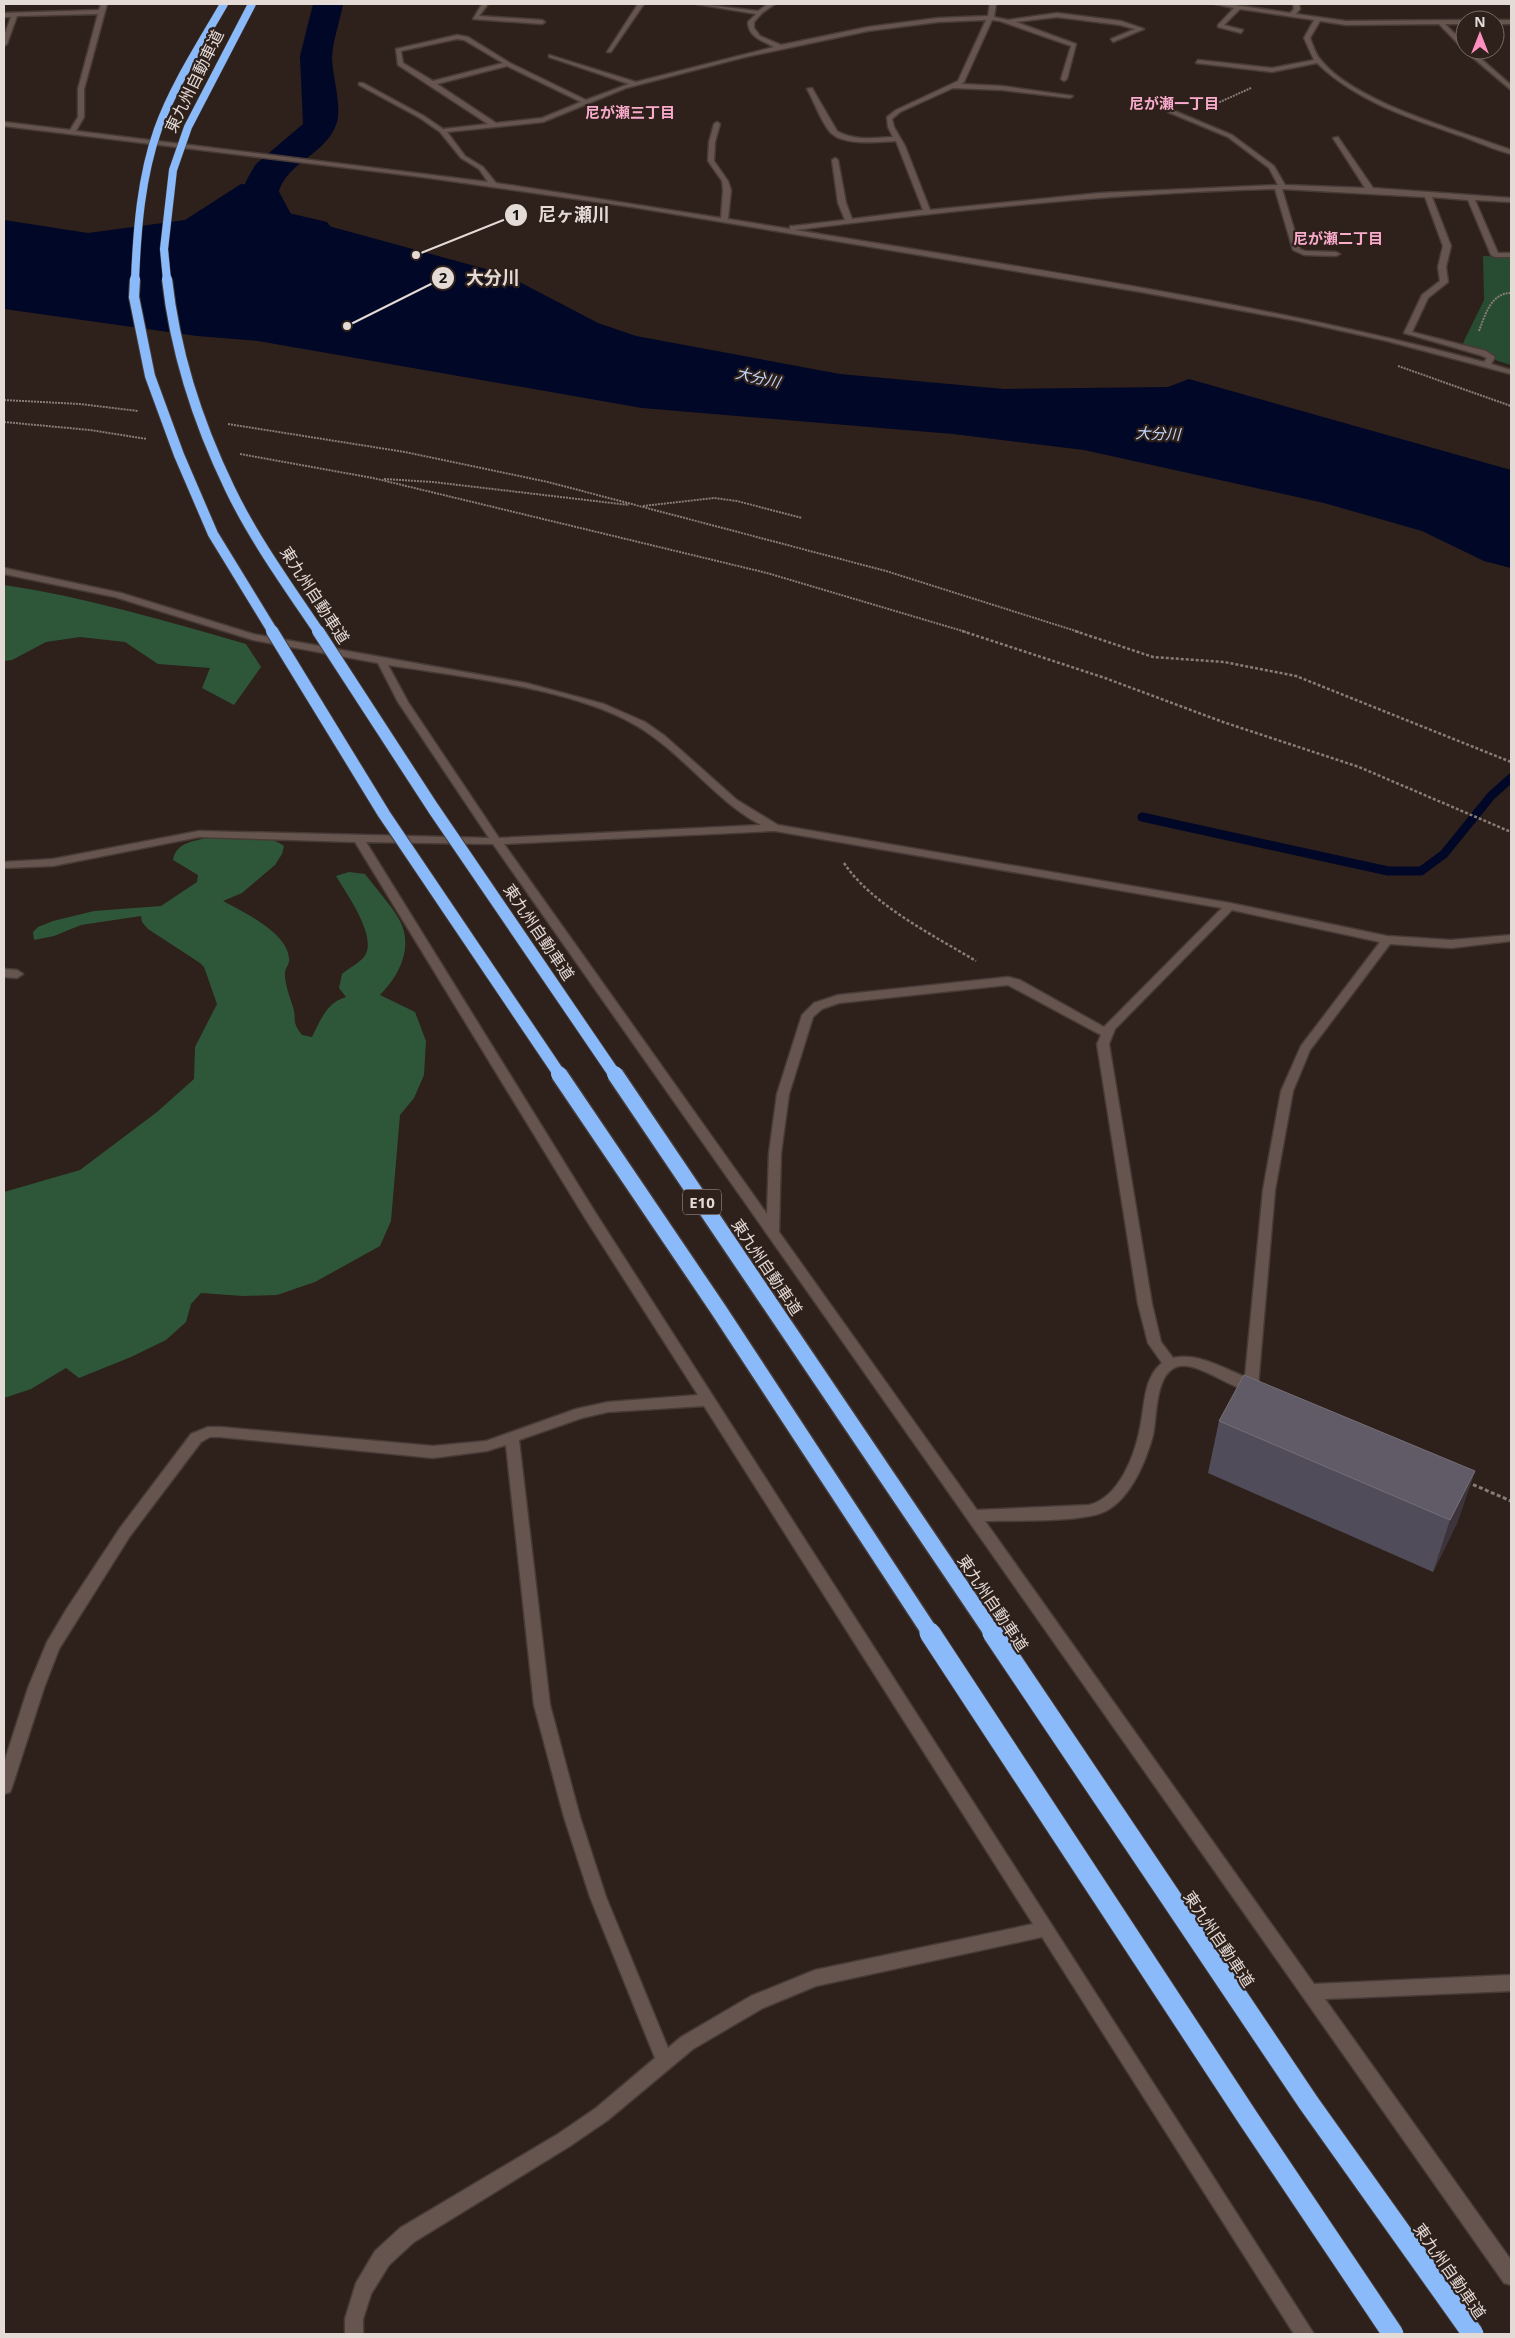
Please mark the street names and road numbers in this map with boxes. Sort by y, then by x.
street label: 東九州自動車道 [160,26,228,136]
street label: 東九州自動車道 [275,542,355,648]
street label: 東九州自動車道 [499,879,579,985]
road number: E10 [683,1190,721,1214]
street label: 東九州自動車道 [727,1214,807,1320]
street label: 東九州自動車道 [953,1550,1033,1656]
street label: 東九州自動車道 [1179,1886,1259,1992]
street label: 東九州自動車道 [1409,2219,1491,2323]

